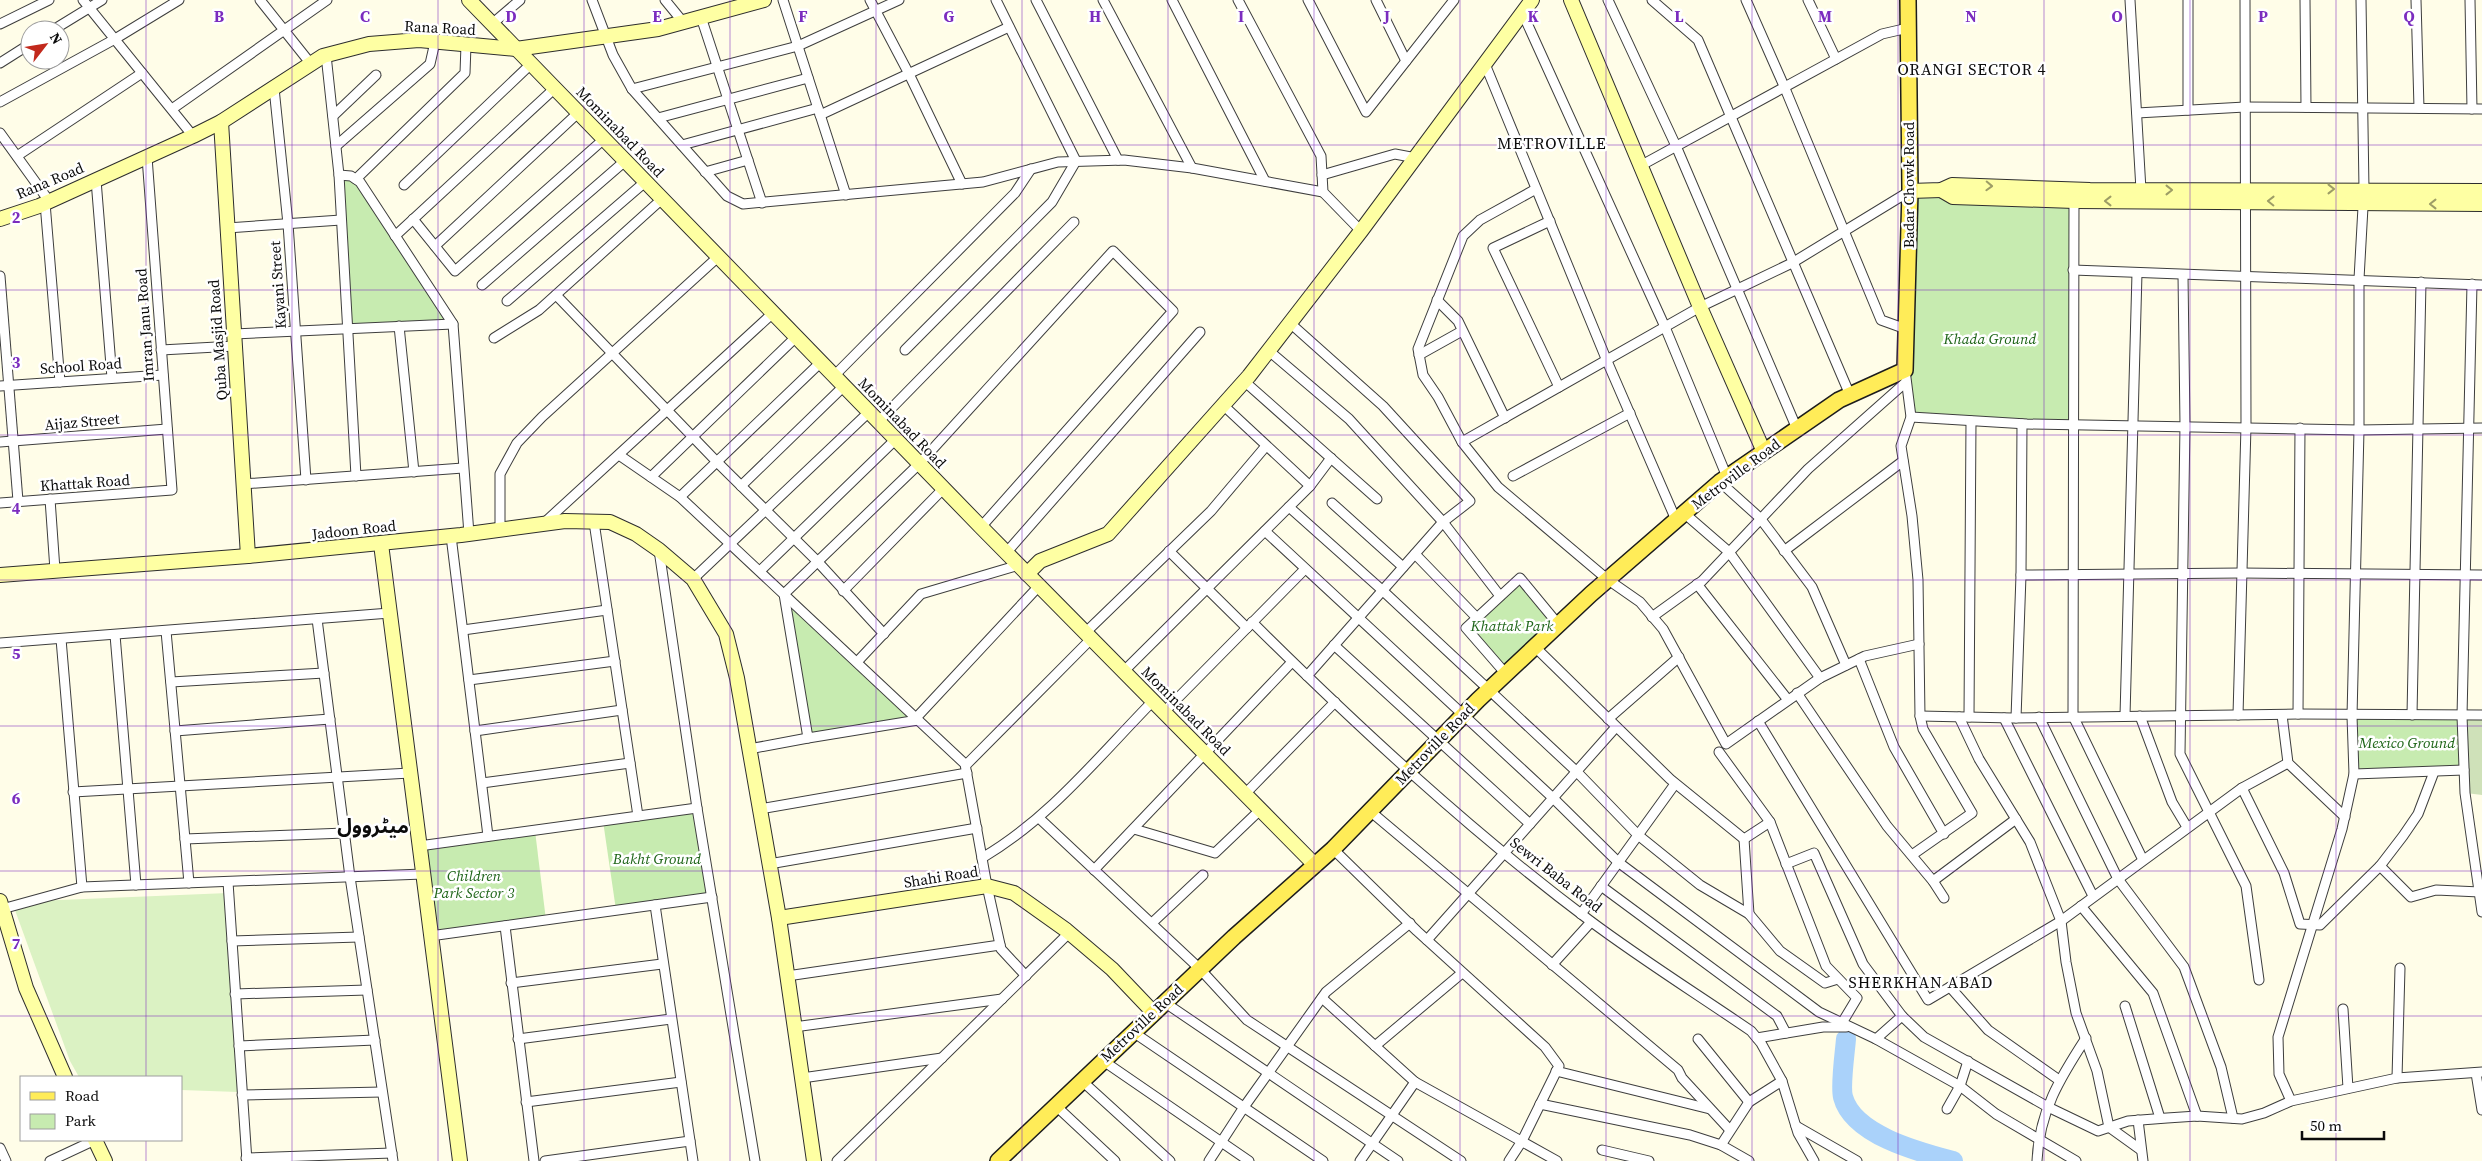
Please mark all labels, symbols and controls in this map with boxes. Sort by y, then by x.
text: B [214,5,225,27]
text: C [360,5,370,27]
text: D [505,5,517,27]
text: E [652,5,662,27]
text: F [798,5,808,27]
text: G [944,5,955,27]
text: H [1089,5,1101,27]
text: I [1238,5,1244,27]
text: J [1383,5,1390,27]
text: K [1527,5,1539,27]
text: L [1674,5,1684,27]
text: M [1818,5,1832,27]
text: N [1965,5,1977,27]
text: O [2111,5,2123,27]
text: P [2258,5,2268,27]
text: Q [2403,5,2415,27]
street label: Rana Road [404,15,477,40]
north arrow [20,20,70,70]
text: N [45,29,67,48]
district label: ORANGI SECTOR 4 [1897,58,2047,80]
street label: Mominabad Road [572,82,669,182]
street label: Badar Chowk Road [1898,121,1919,248]
district label: METROVILLE [1497,132,1607,154]
street label: Rana Road [13,157,87,204]
one-way arrow [1985,181,1993,191]
one-way arrow [2328,184,2335,194]
one-way arrow [2165,185,2173,195]
one-way arrow [2104,196,2112,206]
one-way arrow [2267,196,2275,207]
one-way arrow [2429,199,2437,209]
text: 2 [12,206,21,228]
street label: Kayani Street [264,240,291,330]
street label: Imran Janu Road [130,267,159,382]
street label: Quba Masjid Road [203,278,232,401]
park label: Khada Ground [1943,328,2037,349]
text: 3 [12,351,21,373]
street label: School Road [39,352,123,379]
street label: Mominabad Road [854,373,951,473]
street label: Aijaz Street [44,408,121,435]
street label: Metroville Road [1687,433,1785,514]
street label: Khattak Road [39,469,131,496]
text: 4 [12,497,21,519]
street label: Jadoon Road [310,515,398,544]
park label: Khattak Park [1470,615,1554,636]
text: 5 [12,642,21,664]
street label: Mominabad Road [1137,661,1236,760]
street label: Metroville Road [1390,698,1479,789]
park label: Mexico Ground [2358,732,2455,753]
text: 6 [12,787,21,809]
district label: میٹروول [337,812,409,840]
street label: Sewri Baba Road [1506,832,1607,918]
park label: Bakht Ground [612,848,701,869]
street label: Shahi Road [902,860,980,893]
park label: Children Park Sector 3 [432,865,515,903]
text: 7 [12,932,21,954]
district label: SHERKHAN ABAD [1849,971,1993,993]
street label: Metroville Road [1096,978,1188,1067]
legend [20,1076,182,1141]
text: Road [65,1085,99,1106]
scale bar [2302,1108,2384,1140]
text: Park [65,1110,97,1131]
text: 50 m [2310,1115,2342,1136]

